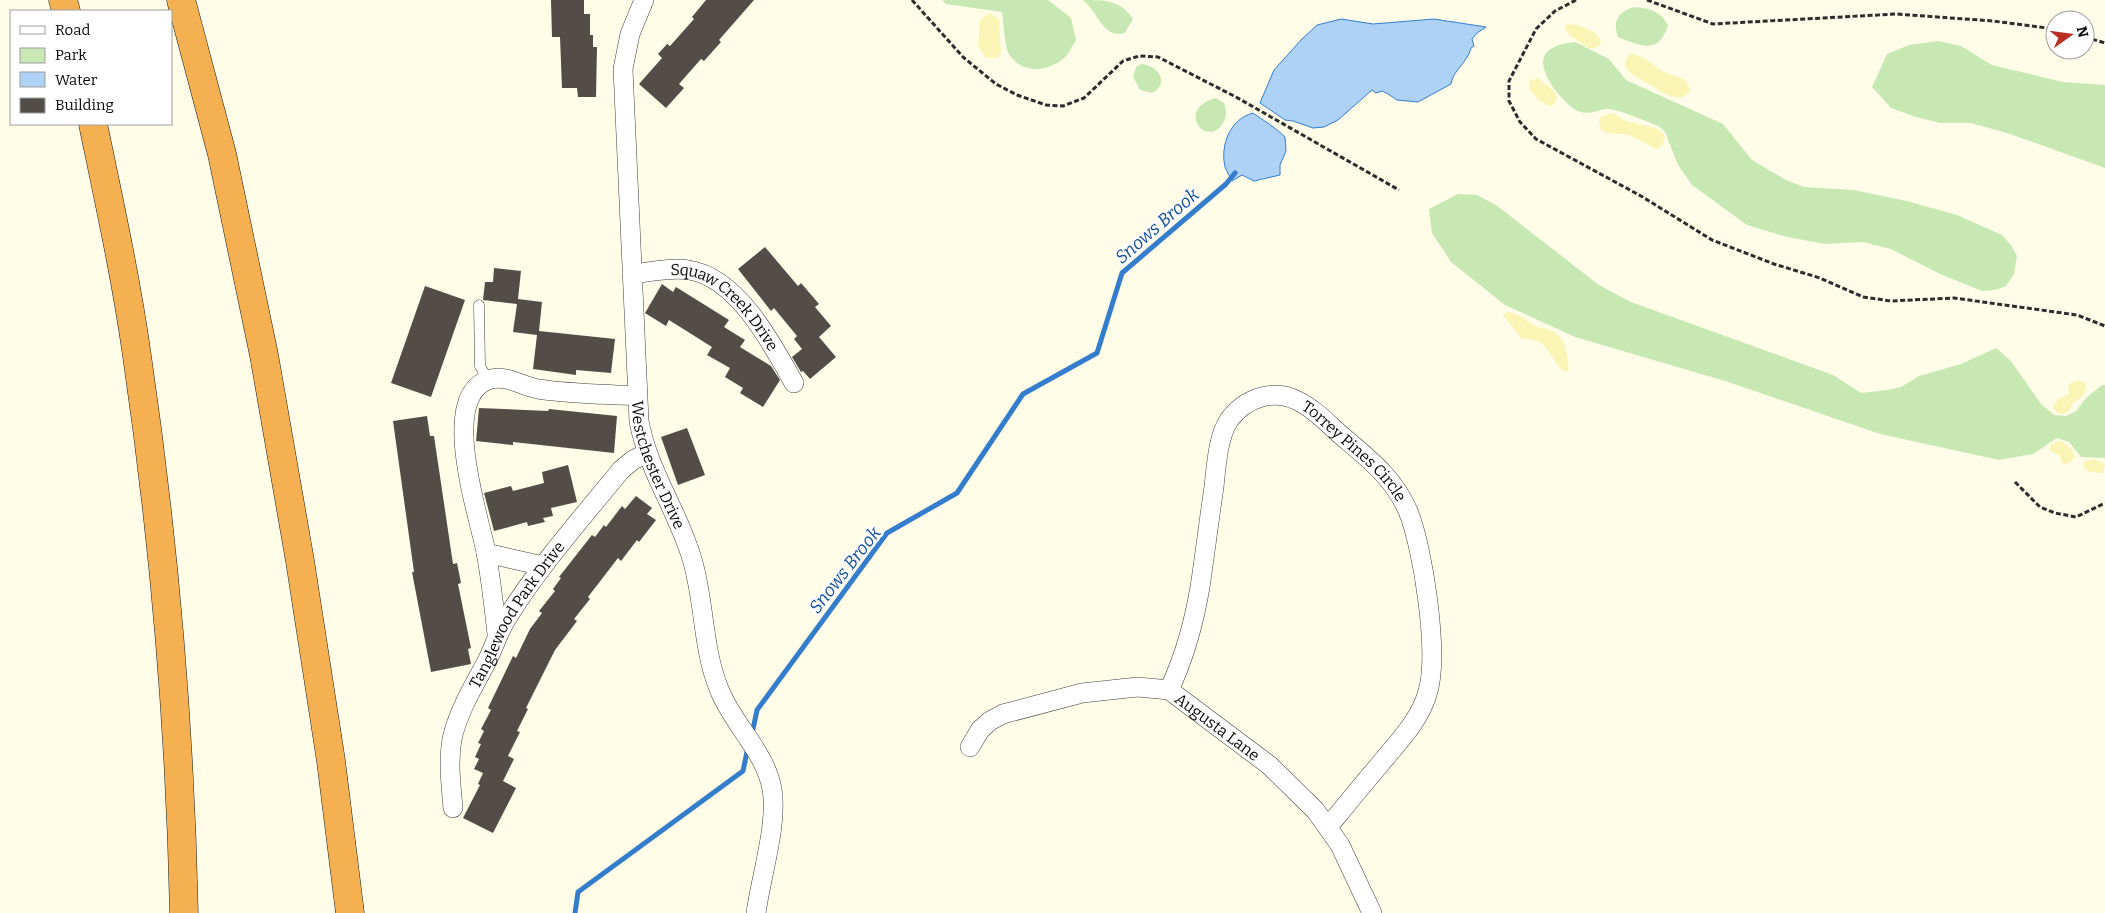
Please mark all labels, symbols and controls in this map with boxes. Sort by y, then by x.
legend [10,10,172,125]
north arrow [2045,10,2095,60]
text: Road [55,21,90,39]
text: N [2073,25,2092,39]
text: Park [55,46,87,64]
text: Water [55,71,98,89]
text: Building [55,96,114,114]
water label: Snows Brook [1111,183,1204,268]
street label: Squaw Creek Drive [670,260,783,354]
street label: Torrey Pines Circle [1299,396,1411,505]
street label: Westchester Drive [629,400,689,532]
water label: Snows Brook [804,522,886,618]
street label: Tanglewood Park Drive [465,537,568,691]
street label: Augusta Lane [1171,689,1264,764]

